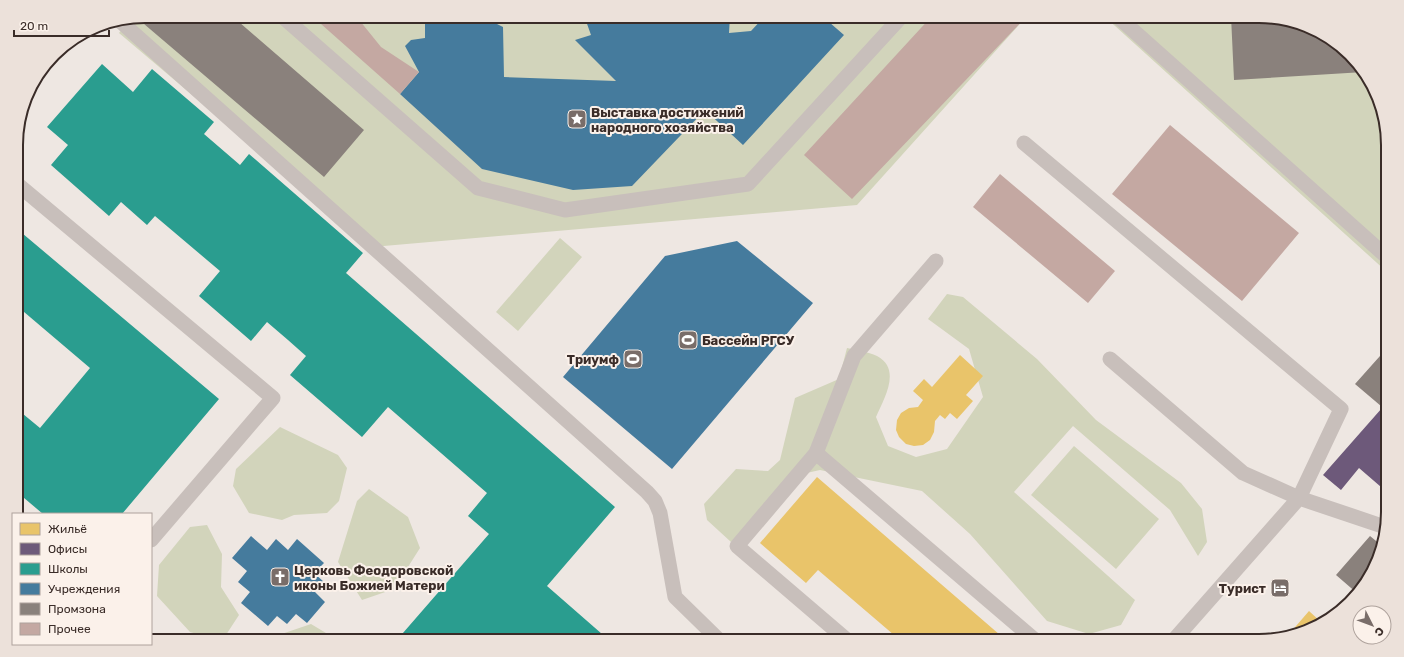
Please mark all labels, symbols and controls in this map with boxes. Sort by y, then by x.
scale bar [14,12,109,38]
text: 20 m [20,19,48,33]
place label: Выставка достижений народного хозяйства [591,105,744,135]
place icon: Выставка достижений народного хозяйства [566,108,588,130]
sports icon: Бассейн РГСУ [677,329,699,351]
place label: Бассейн РГСУ [702,333,795,348]
sports icon: Триумф [622,348,644,370]
place label: Триумф [567,352,619,367]
legend [12,513,152,645]
text: Жильё [48,522,87,536]
text: Офисы [48,542,87,556]
text: Школы [48,562,88,576]
place label: Церковь Феодоровской иконы Божией Матери [294,563,453,593]
church icon: Церковь Феодоровской иконы Божией Матери [269,566,291,588]
hotel icon: Турист [1269,577,1291,599]
place label: Турист [1219,581,1266,596]
text: Учреждения [48,582,120,596]
text: Промзона [48,602,106,616]
north arrow [1352,605,1392,645]
text: Прочее [48,622,91,636]
text: С [1371,624,1386,639]

